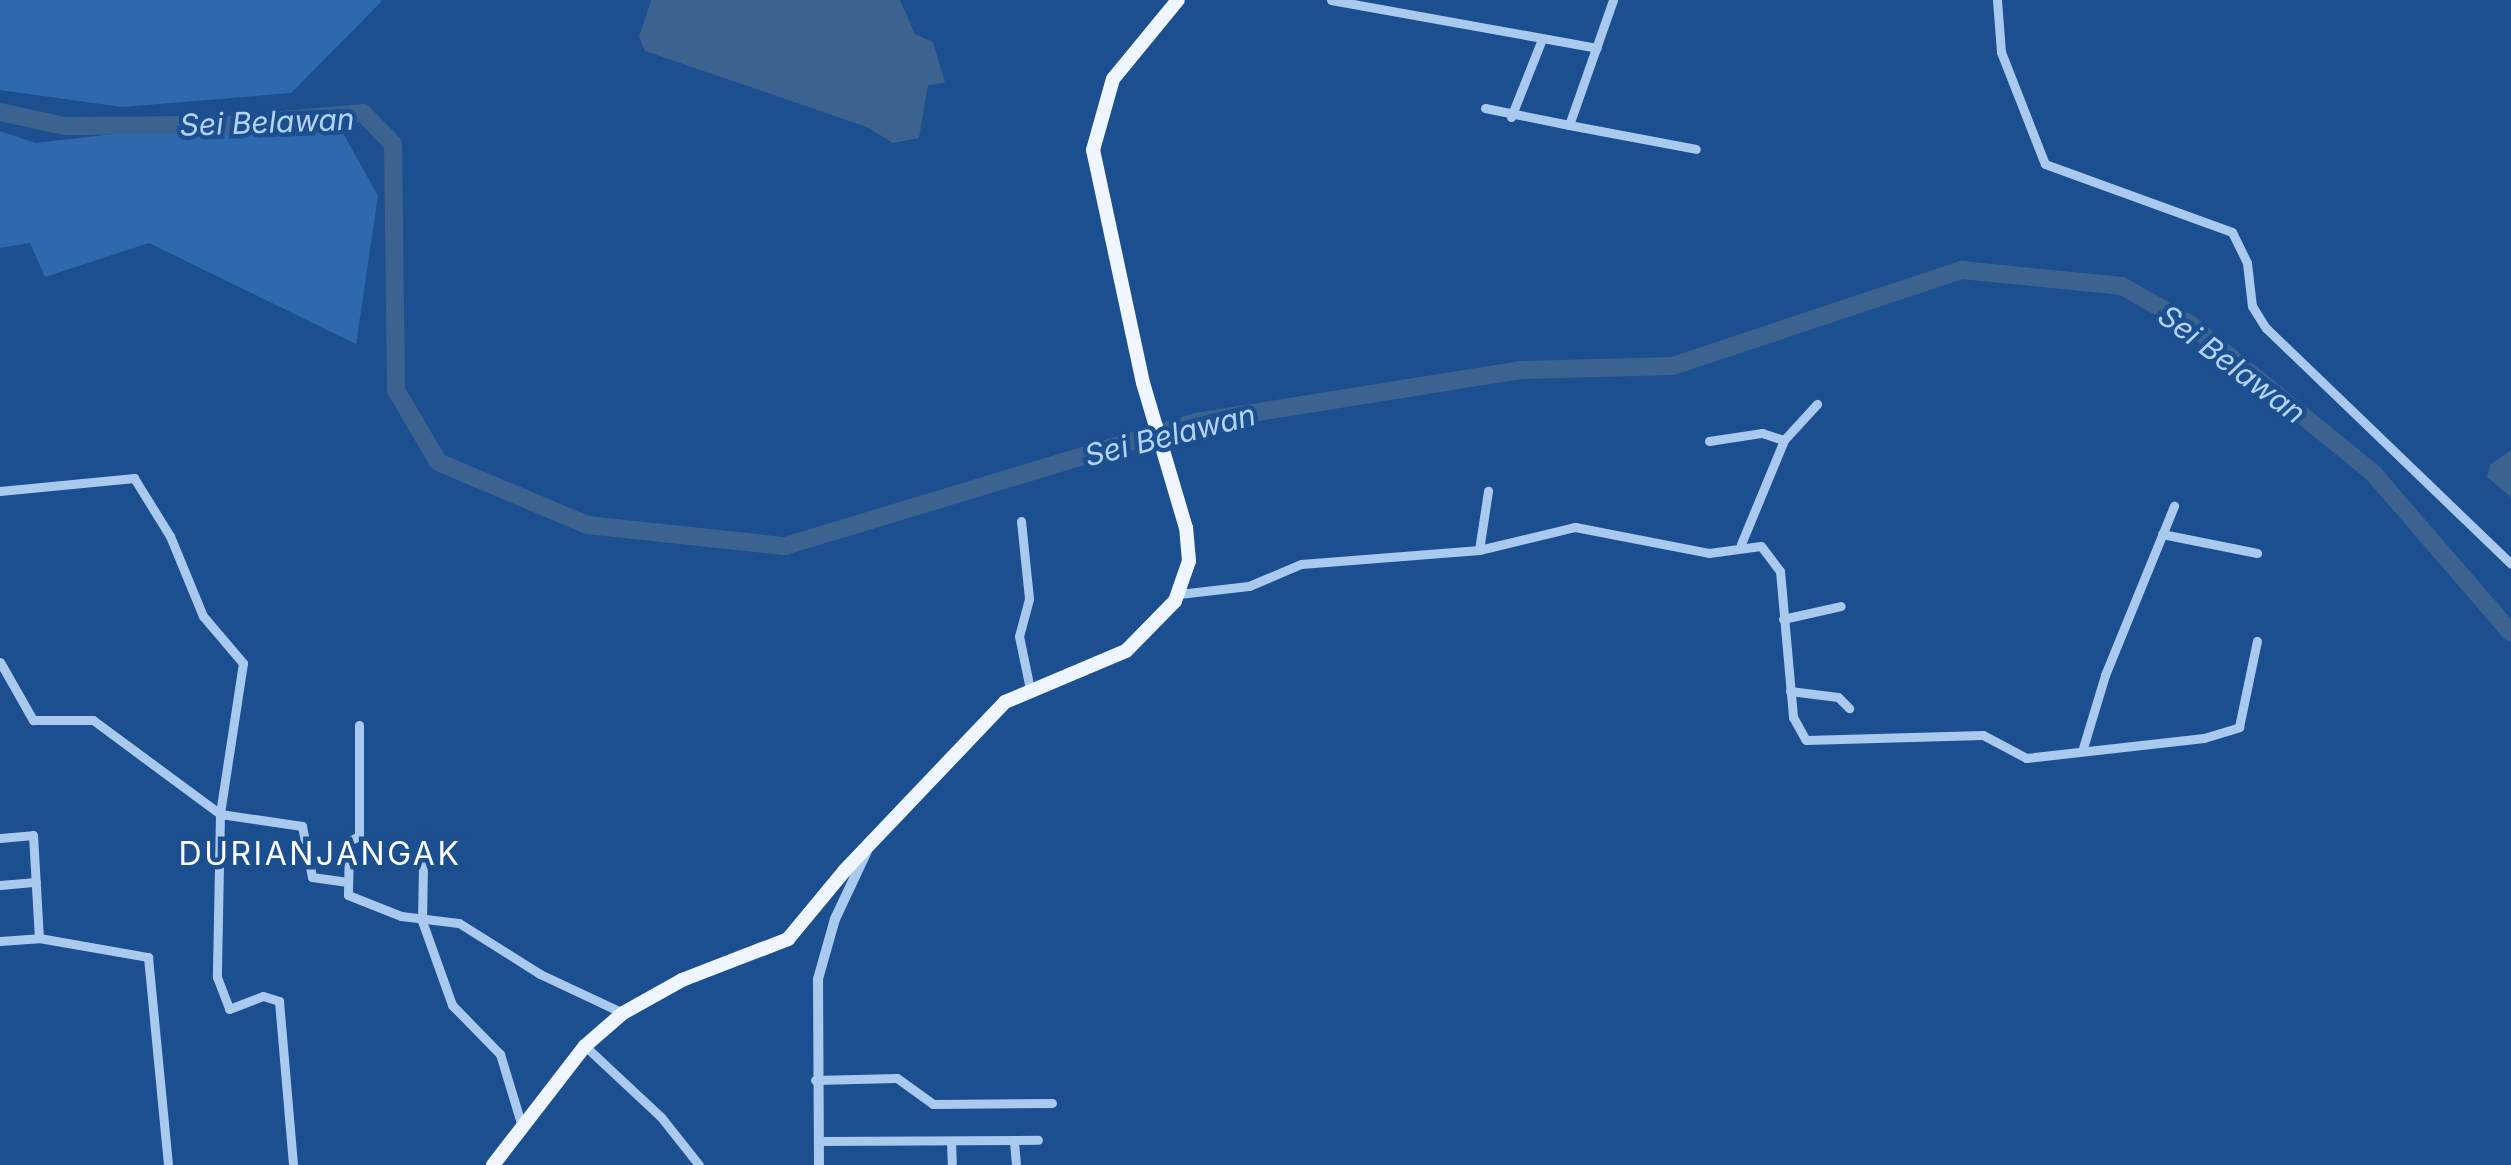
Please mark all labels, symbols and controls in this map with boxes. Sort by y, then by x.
water label: Sei Belawan [179,101,355,143]
water label: Sei Belawan [2151,297,2313,431]
water label: Sei Belawan [1081,396,1259,474]
district label: DURIANJANGAK [179,835,461,873]

